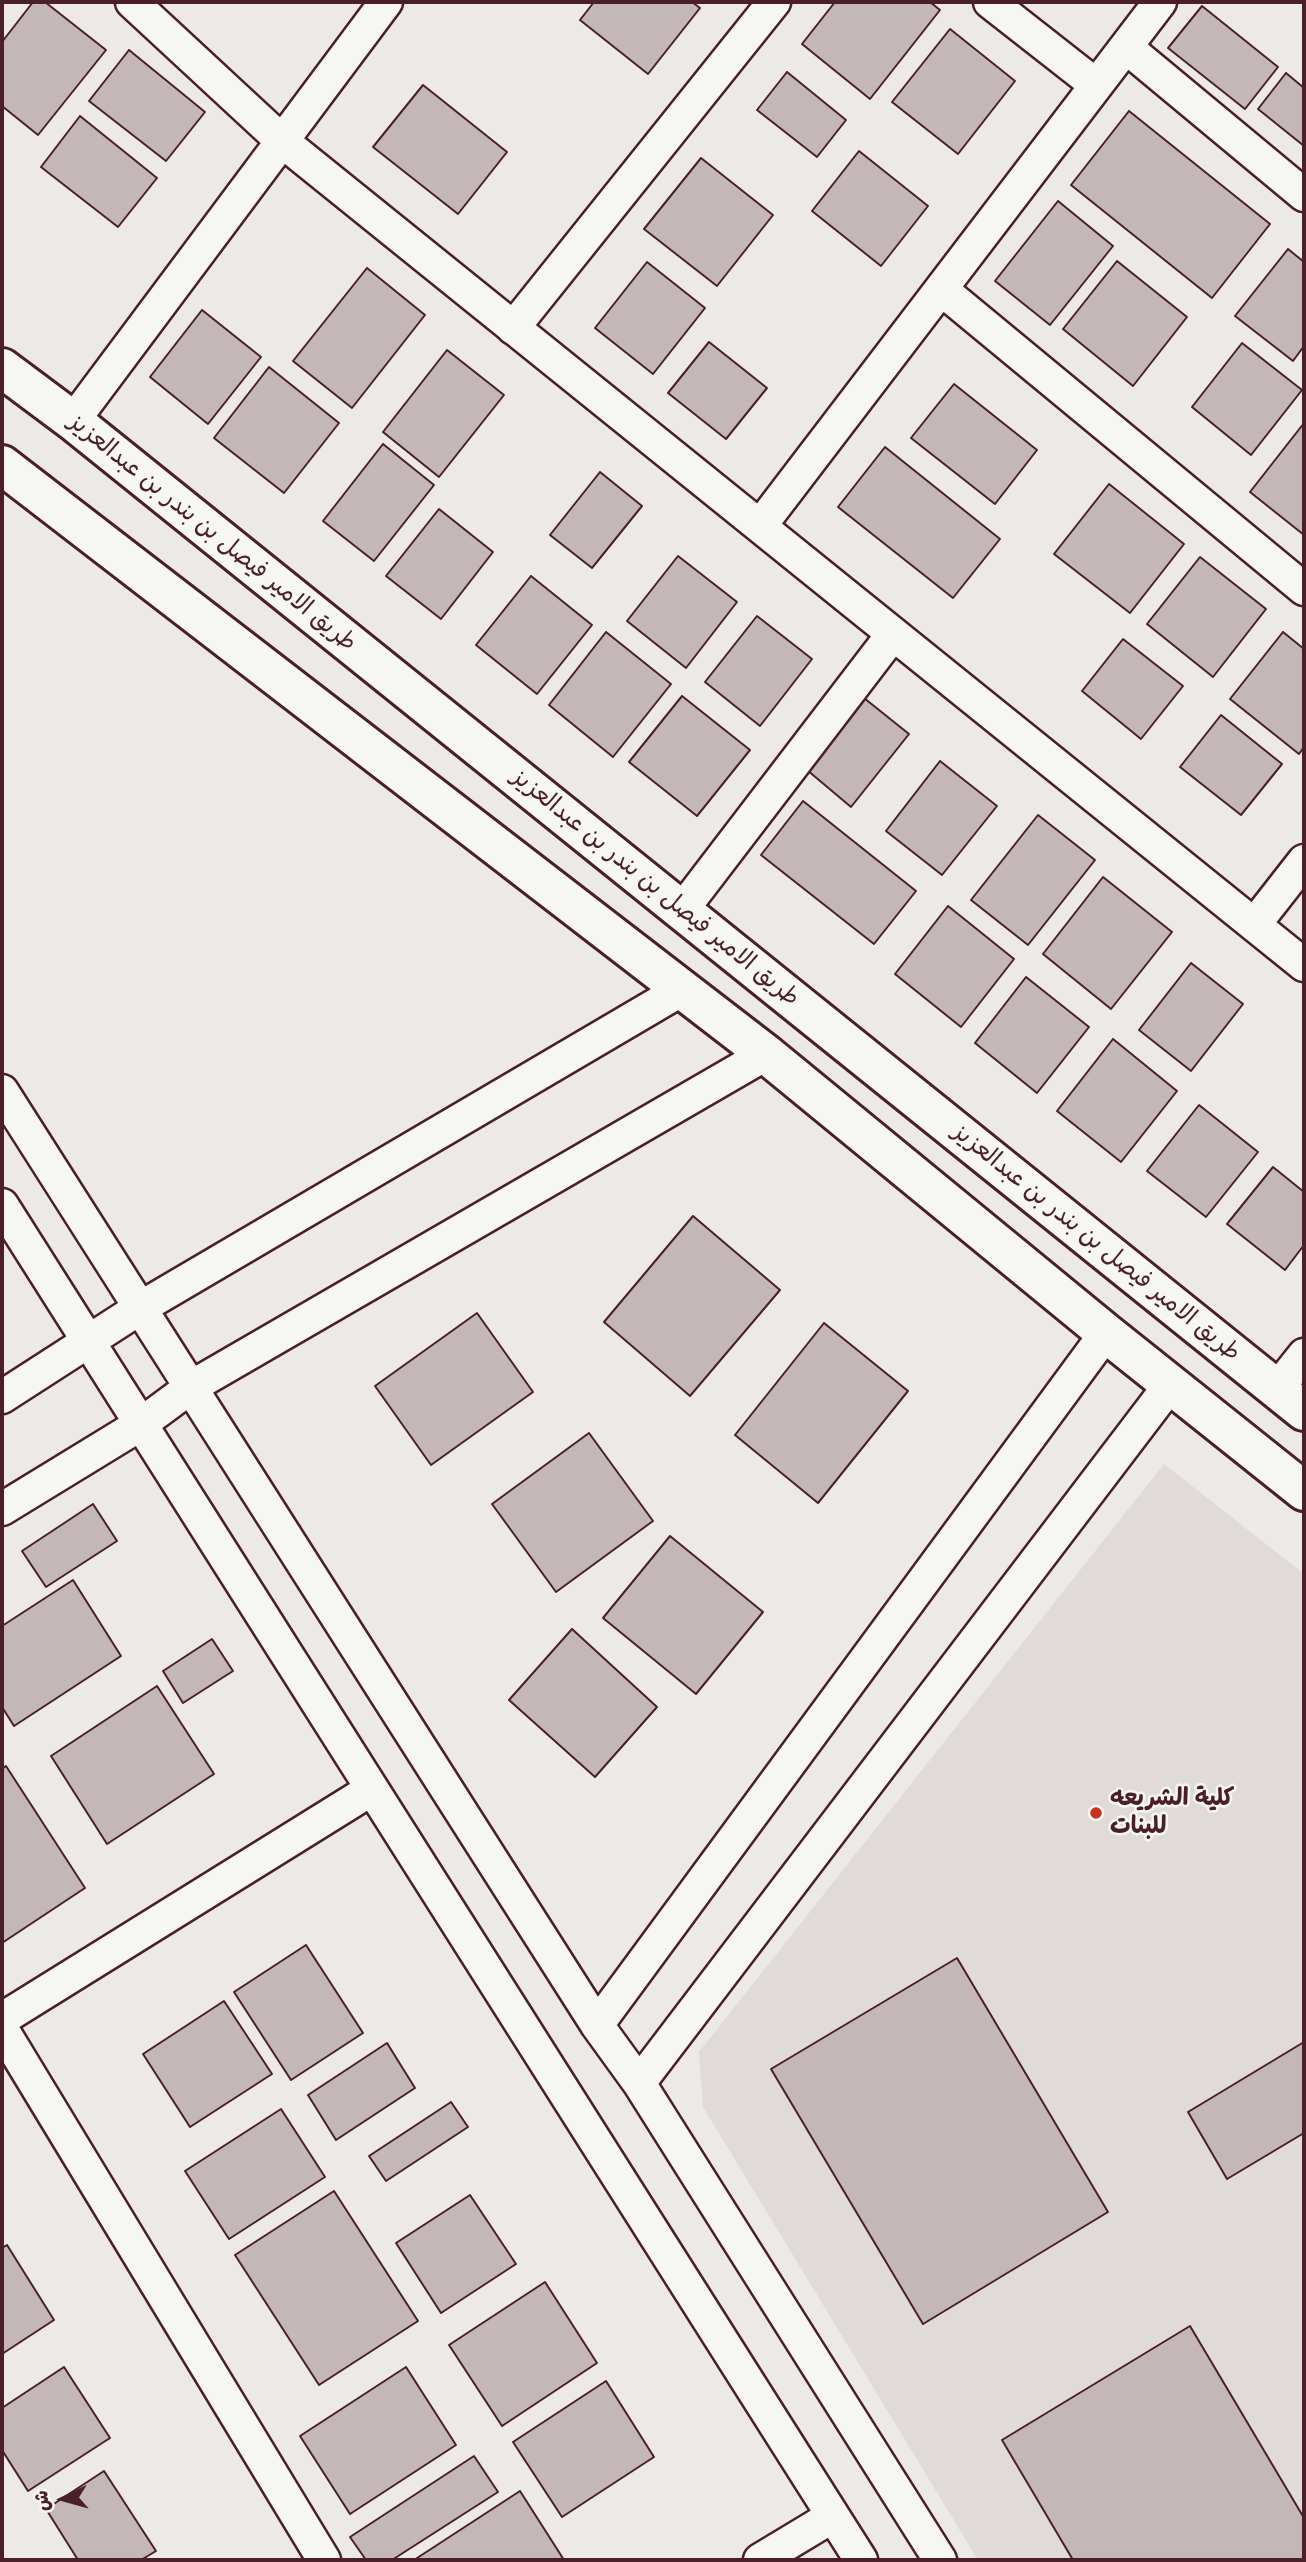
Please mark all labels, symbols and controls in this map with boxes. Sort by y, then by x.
street label: طريق الامير فيصل بن بندر بن عبدالعزيز [62,408,362,658]
street label: طريق الامير فيصل بن بندر بن عبدالعزيز [505,763,805,1013]
street label: طريق الامير فيصل بن بندر بن عبدالعزيز [946,1118,1246,1368]
place label: كلية الشريعه للبنات [1110,1785,1234,1841]
marker: كلية الشريعه للبنات [1088,1805,1104,1821]
north arrow [28,2464,98,2534]
text: ش [24,2489,59,2513]

